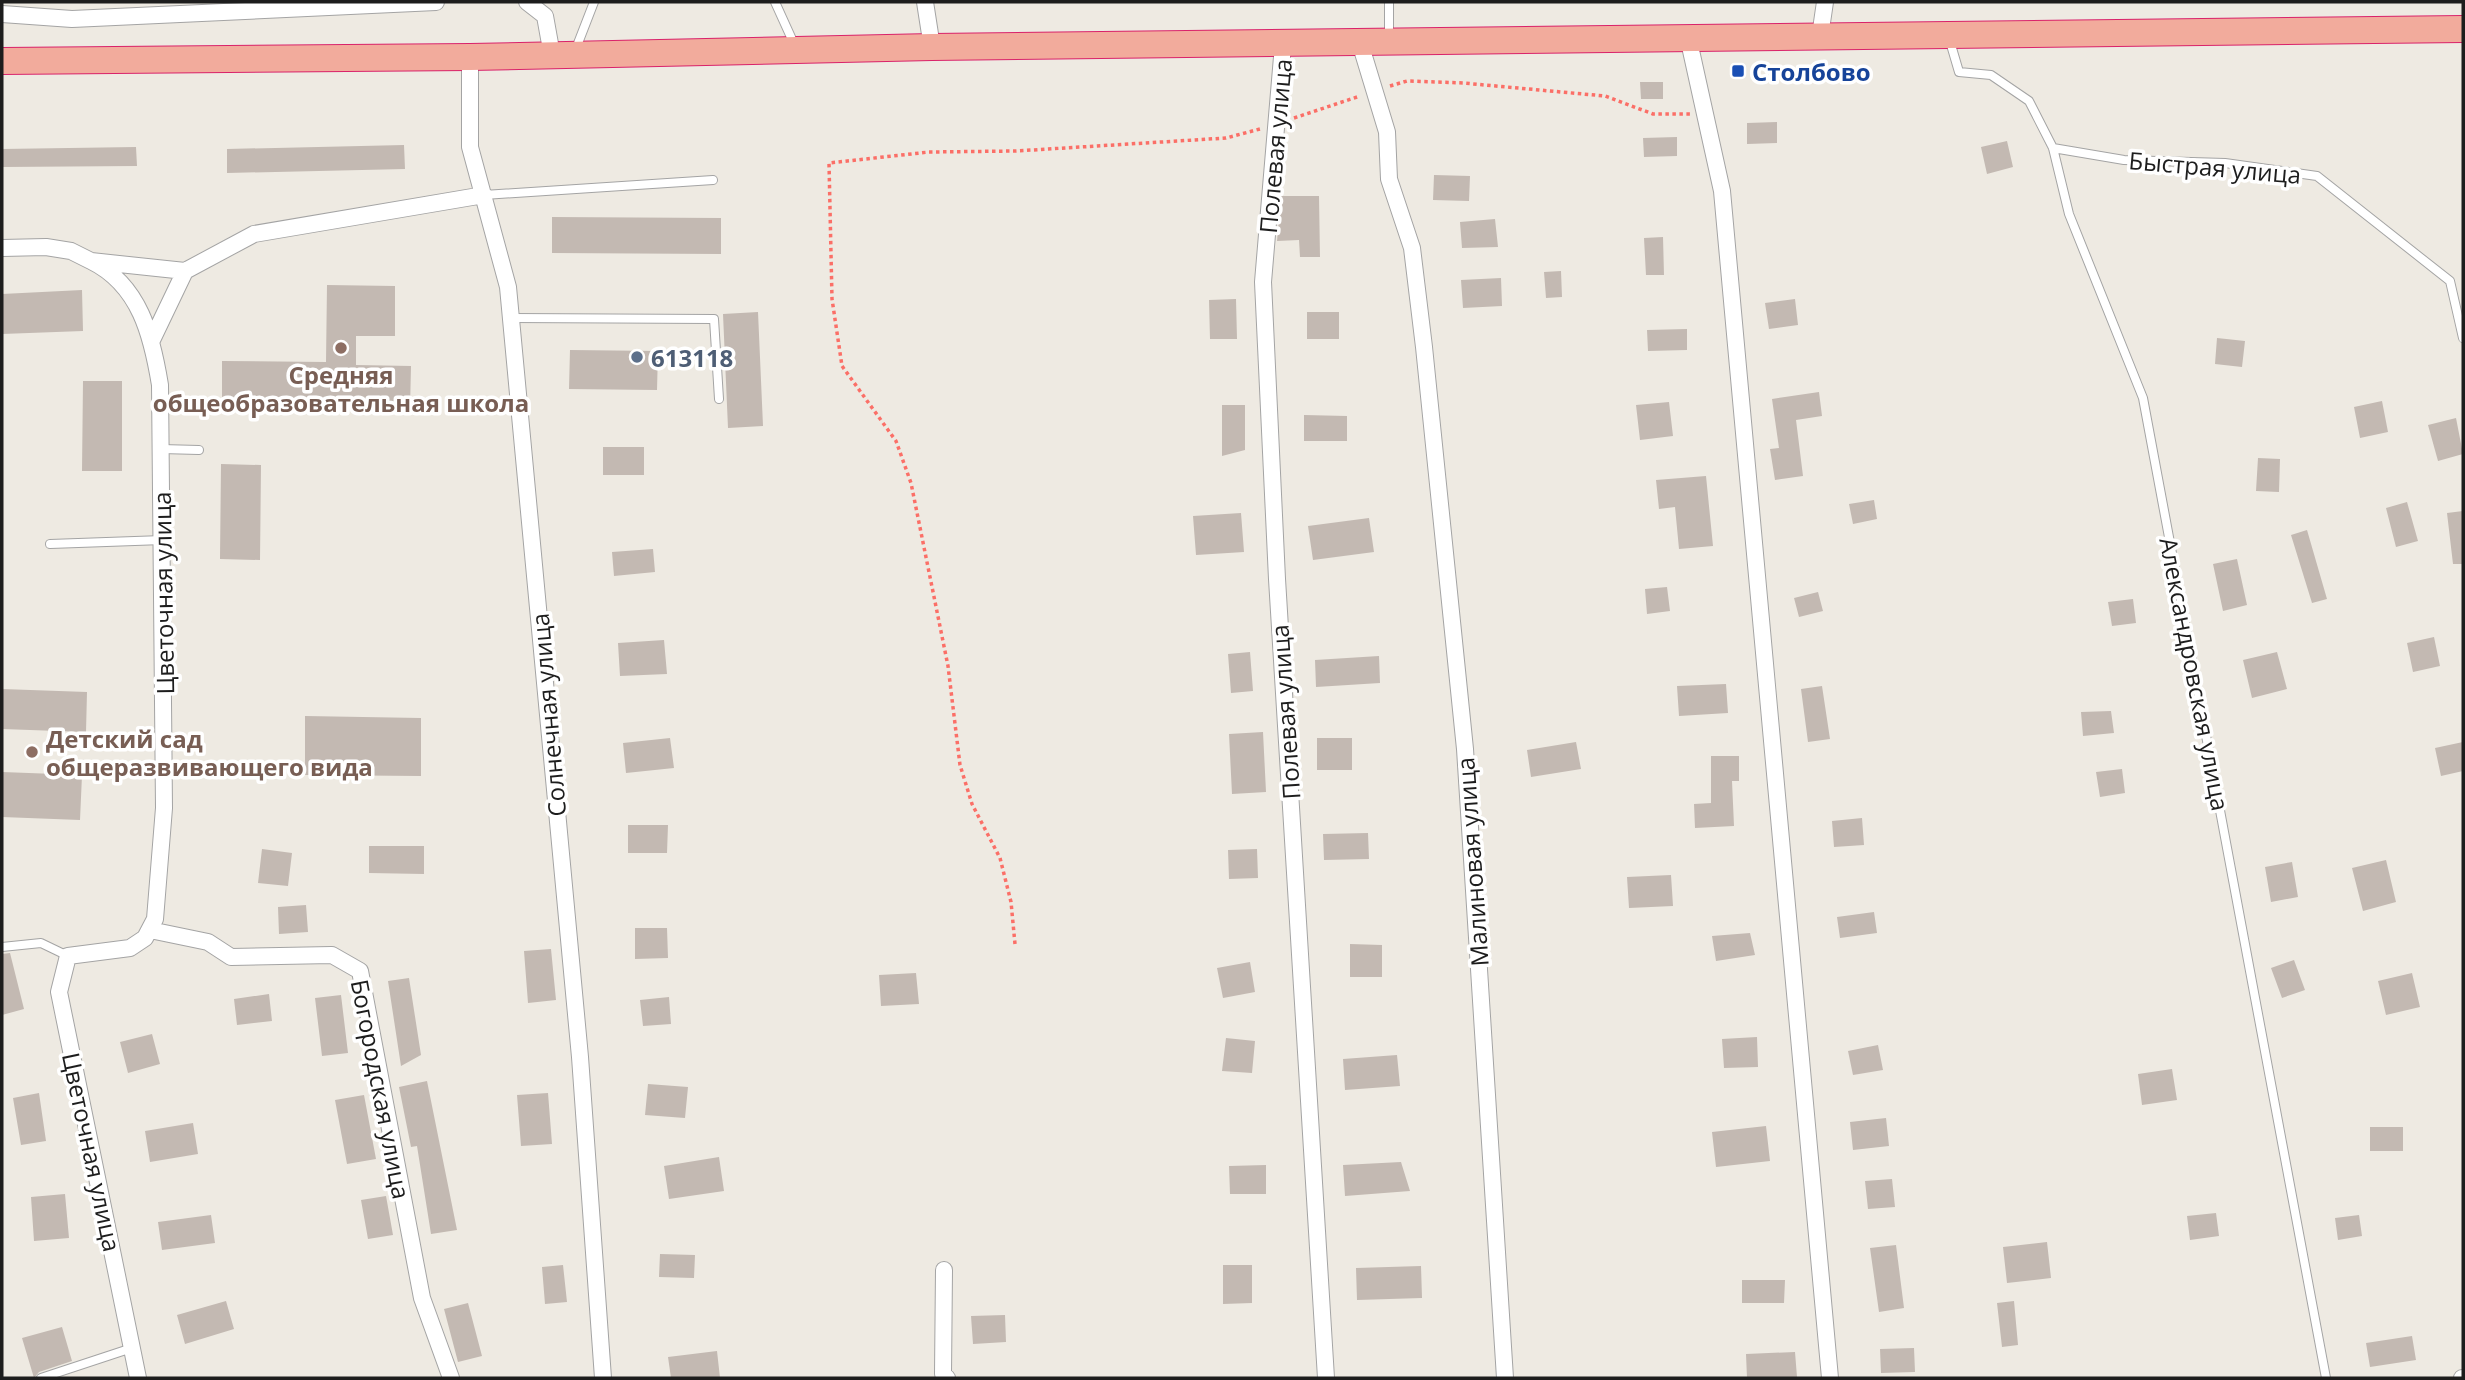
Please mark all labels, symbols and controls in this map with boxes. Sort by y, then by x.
place label: Столбово [1752,55,1871,88]
street label: Полевая улица [1251,57,1299,235]
marker: Столбово [1730,63,1746,79]
street label: Быстрая улица [2127,143,2303,191]
marker: Средняя общеобразовательная школа [333,340,349,356]
place label: 613118 [651,341,733,374]
marker: 613118 [629,349,645,365]
place label: Средняя общеобразовательная школа [153,358,529,419]
street label: Цветочная улица [145,491,181,695]
street label: Александровская улица [2152,535,2238,813]
street label: Солнечная улица [523,612,573,818]
street label: Полевая улица [1262,623,1308,801]
place label: Детский сад общеразвивающего вида [46,722,373,783]
marker: Детский сад общеразвивающего вида [24,744,40,760]
street label: Малиновая улица [1448,756,1496,968]
street label: Богородская улица [344,976,418,1202]
street label: Цветочная улица [55,1049,129,1255]

